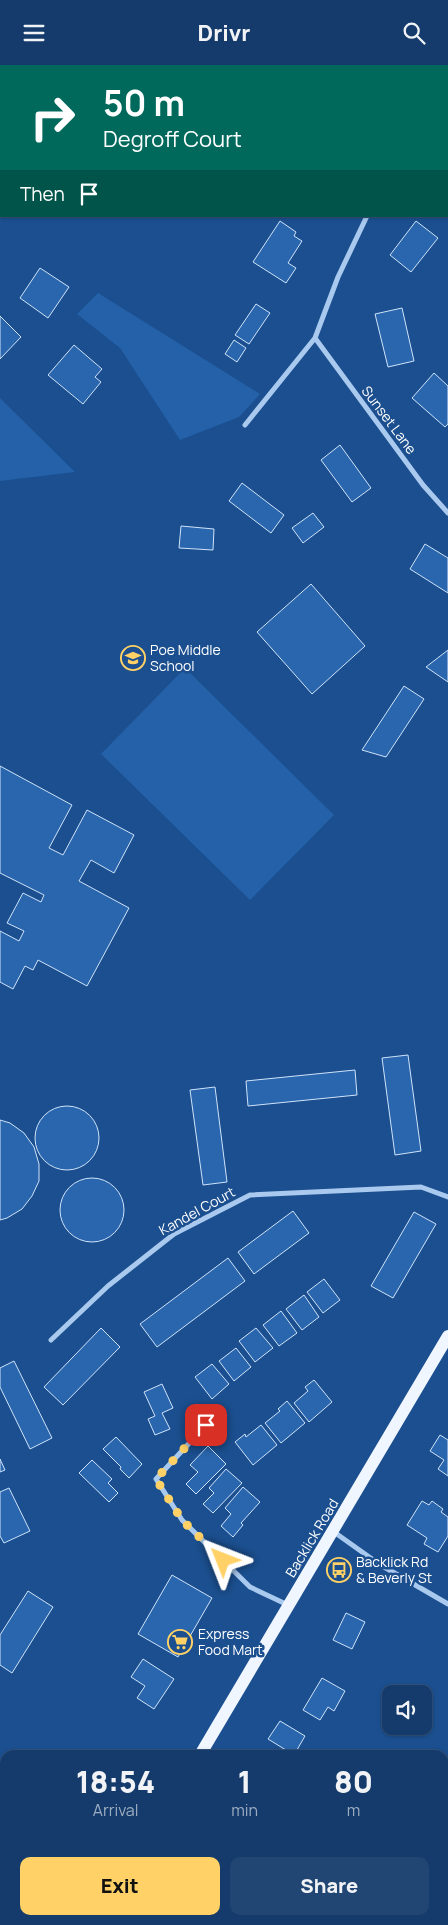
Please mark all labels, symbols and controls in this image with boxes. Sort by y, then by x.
text: Drivr [198,18,250,48]
icon: menu [20,19,48,47]
icon: search [400,19,428,47]
text: 50 m [103,79,185,127]
icon: right [20,85,85,150]
text: Degroff Court [103,124,242,154]
icon: arrive [75,180,103,208]
text: Then [20,181,65,207]
street label: Sunset Lane [358,382,421,458]
place label: Poe Middle School [150,640,221,675]
school or university icon: Poe Middle School [120,645,146,671]
street label: Kandel Court [155,1182,239,1239]
pin [185,1404,227,1446]
icon: arrive [192,1411,220,1439]
street label: Backlick Road [281,1495,342,1580]
position arrow [196,1533,248,1585]
place label: Backlick Rd & Beverly St [356,1552,433,1587]
bus stop icon: Backlick Rd & Beverly St [326,1557,352,1583]
place label: Express Food Mart [198,1624,263,1659]
supermarket icon: Express Food Mart [167,1629,193,1655]
map controls [382,1685,432,1735]
button: sound [382,1685,432,1735]
text: 18:54 [76,1761,155,1802]
text: 1 [238,1761,251,1802]
text: 80 [334,1761,373,1802]
text: Arrival [93,1799,138,1821]
text: min [231,1799,258,1821]
text: m [347,1799,360,1821]
button: Exit [20,1857,220,1915]
button: Share [230,1857,429,1915]

